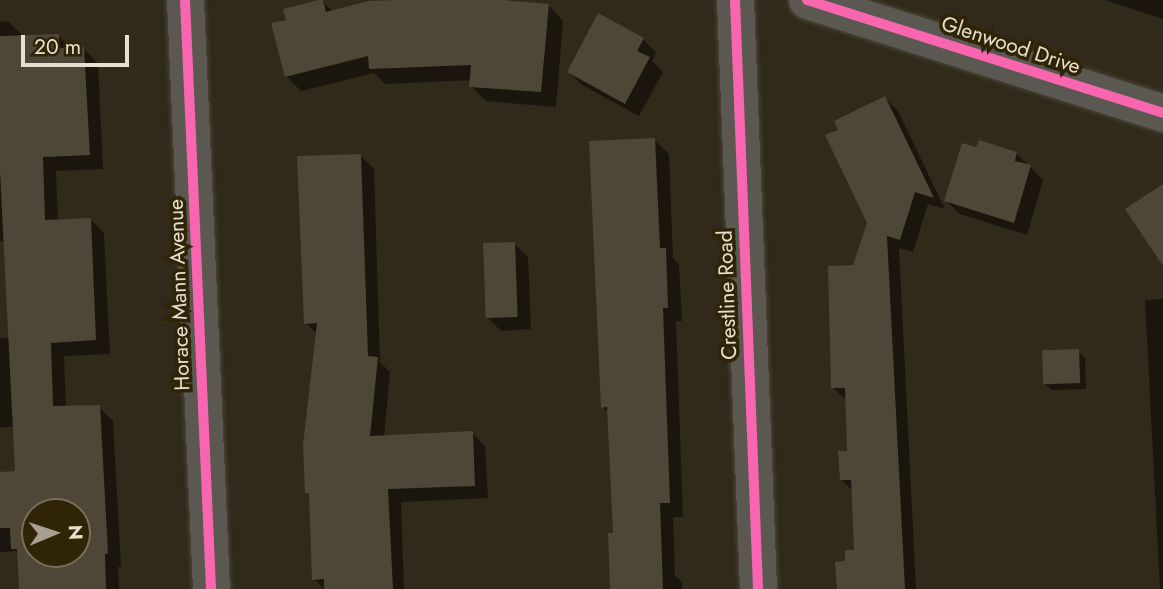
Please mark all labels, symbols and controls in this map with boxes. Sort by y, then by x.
street label: Glenwood Drive [938,11,1084,79]
scale bar [24,21,133,65]
text: 20 m [34,32,81,62]
street label: Horace Mann Avenue [163,199,195,391]
street label: Crestline Road [712,230,742,360]
north arrow [21,498,91,568]
text: N [62,524,89,540]

